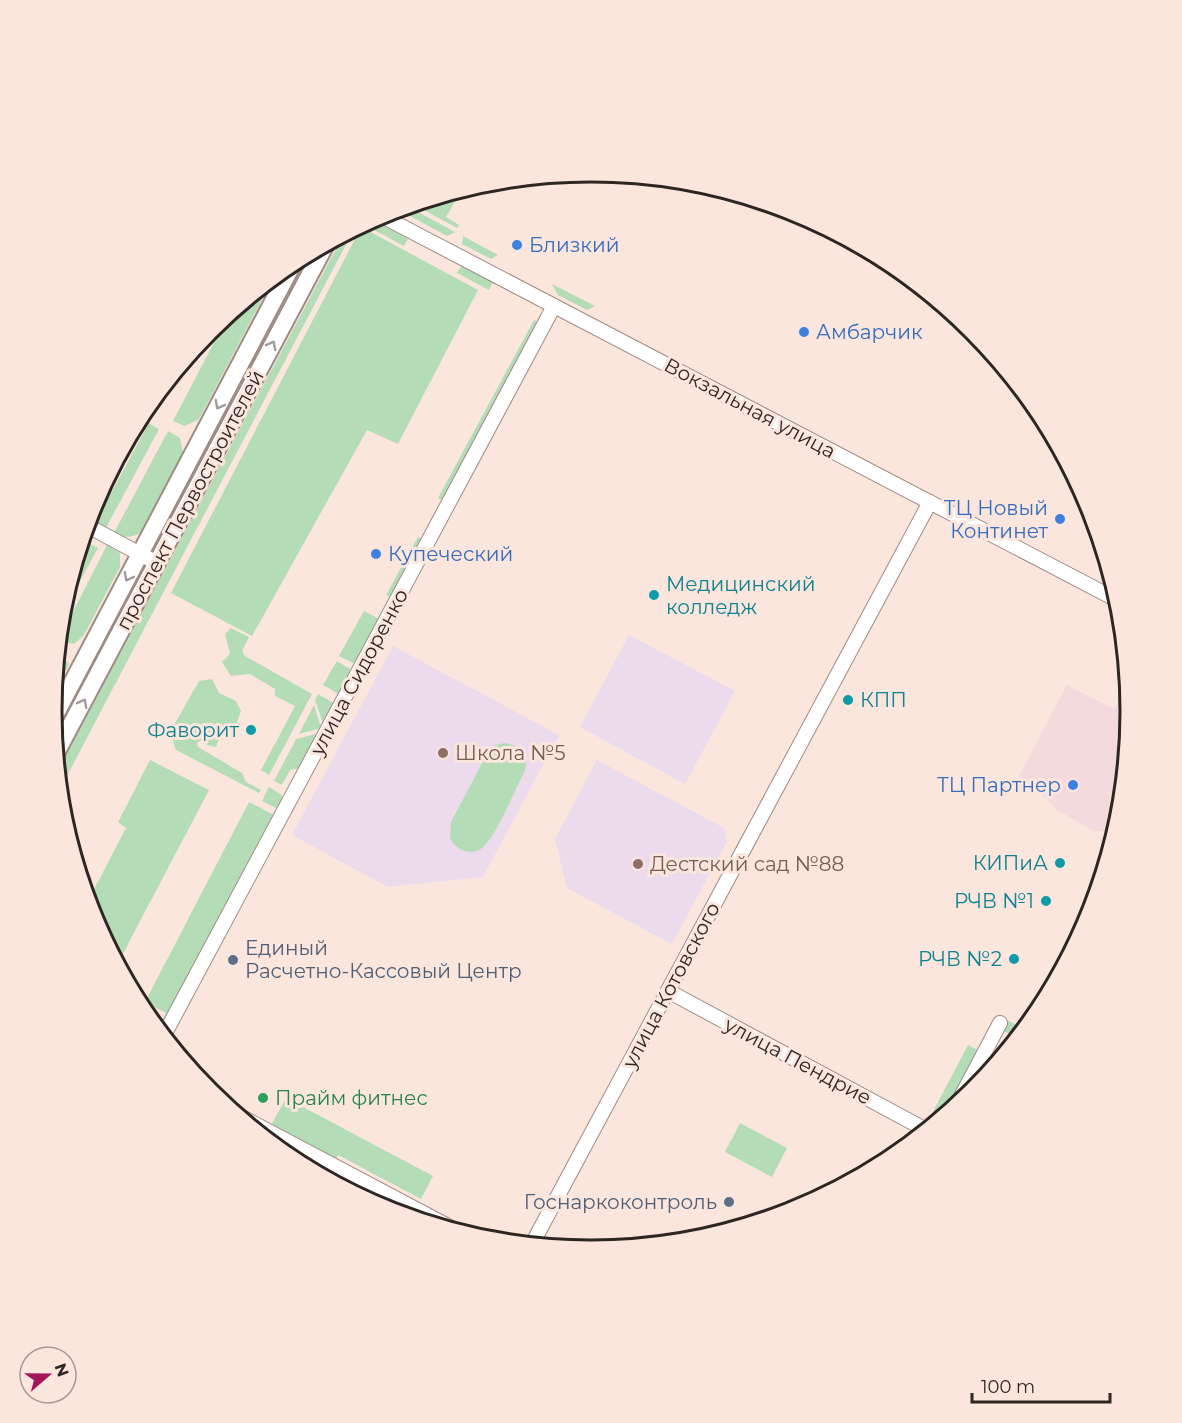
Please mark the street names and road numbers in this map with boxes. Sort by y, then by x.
street label: Вокзальная улица [660,353,840,463]
street label: проспект Первостроителей [111,366,269,634]
street label: улица Сидоренко [304,585,413,760]
street label: улица Котовского [617,898,725,1073]
street label: улица Пендрие [720,1012,876,1110]

